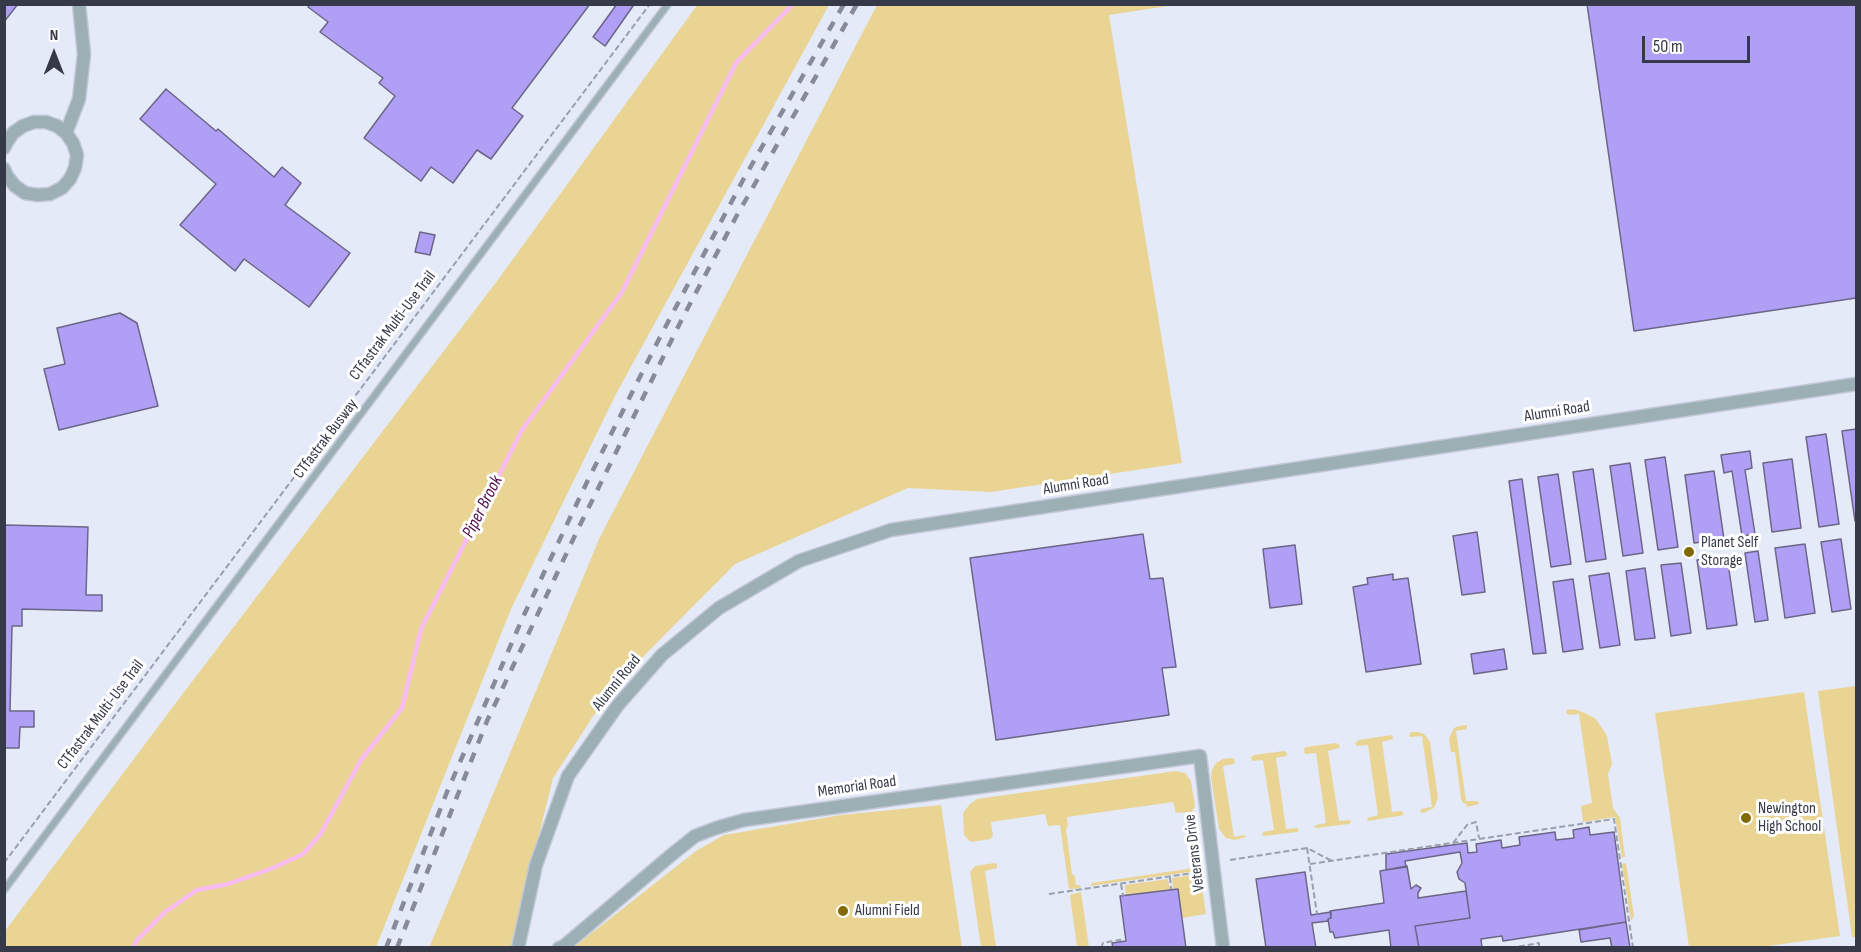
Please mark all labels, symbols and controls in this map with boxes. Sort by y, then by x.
north arrow [24,24,84,84]
scale bar [1645,24,1753,62]
text: N [50,26,58,45]
text: 50 m [1653,36,1683,57]
street label: CTfastrak Multi-Use Trail [346,268,440,384]
street label: CTfastrak Busway [290,395,362,483]
street label: Alumni Road [1523,397,1591,427]
street label: Alumni Road [1042,470,1110,500]
water label: Piper Brook [458,472,508,542]
place label: Planet Self Storage [1701,533,1758,571]
marker: Planet Self Storage [1682,545,1696,559]
street label: Alumni Road [589,651,645,715]
street label: CTfastrak Multi-Use Trail [54,657,148,773]
street label: Memorial Road [817,772,897,802]
place label: Newington High School [1758,799,1821,837]
marker: Newington High School [1739,811,1753,825]
street label: Veterans Drive [1181,813,1209,893]
place label: Alumni Field [855,901,920,921]
marker: Alumni Field [836,904,850,918]

